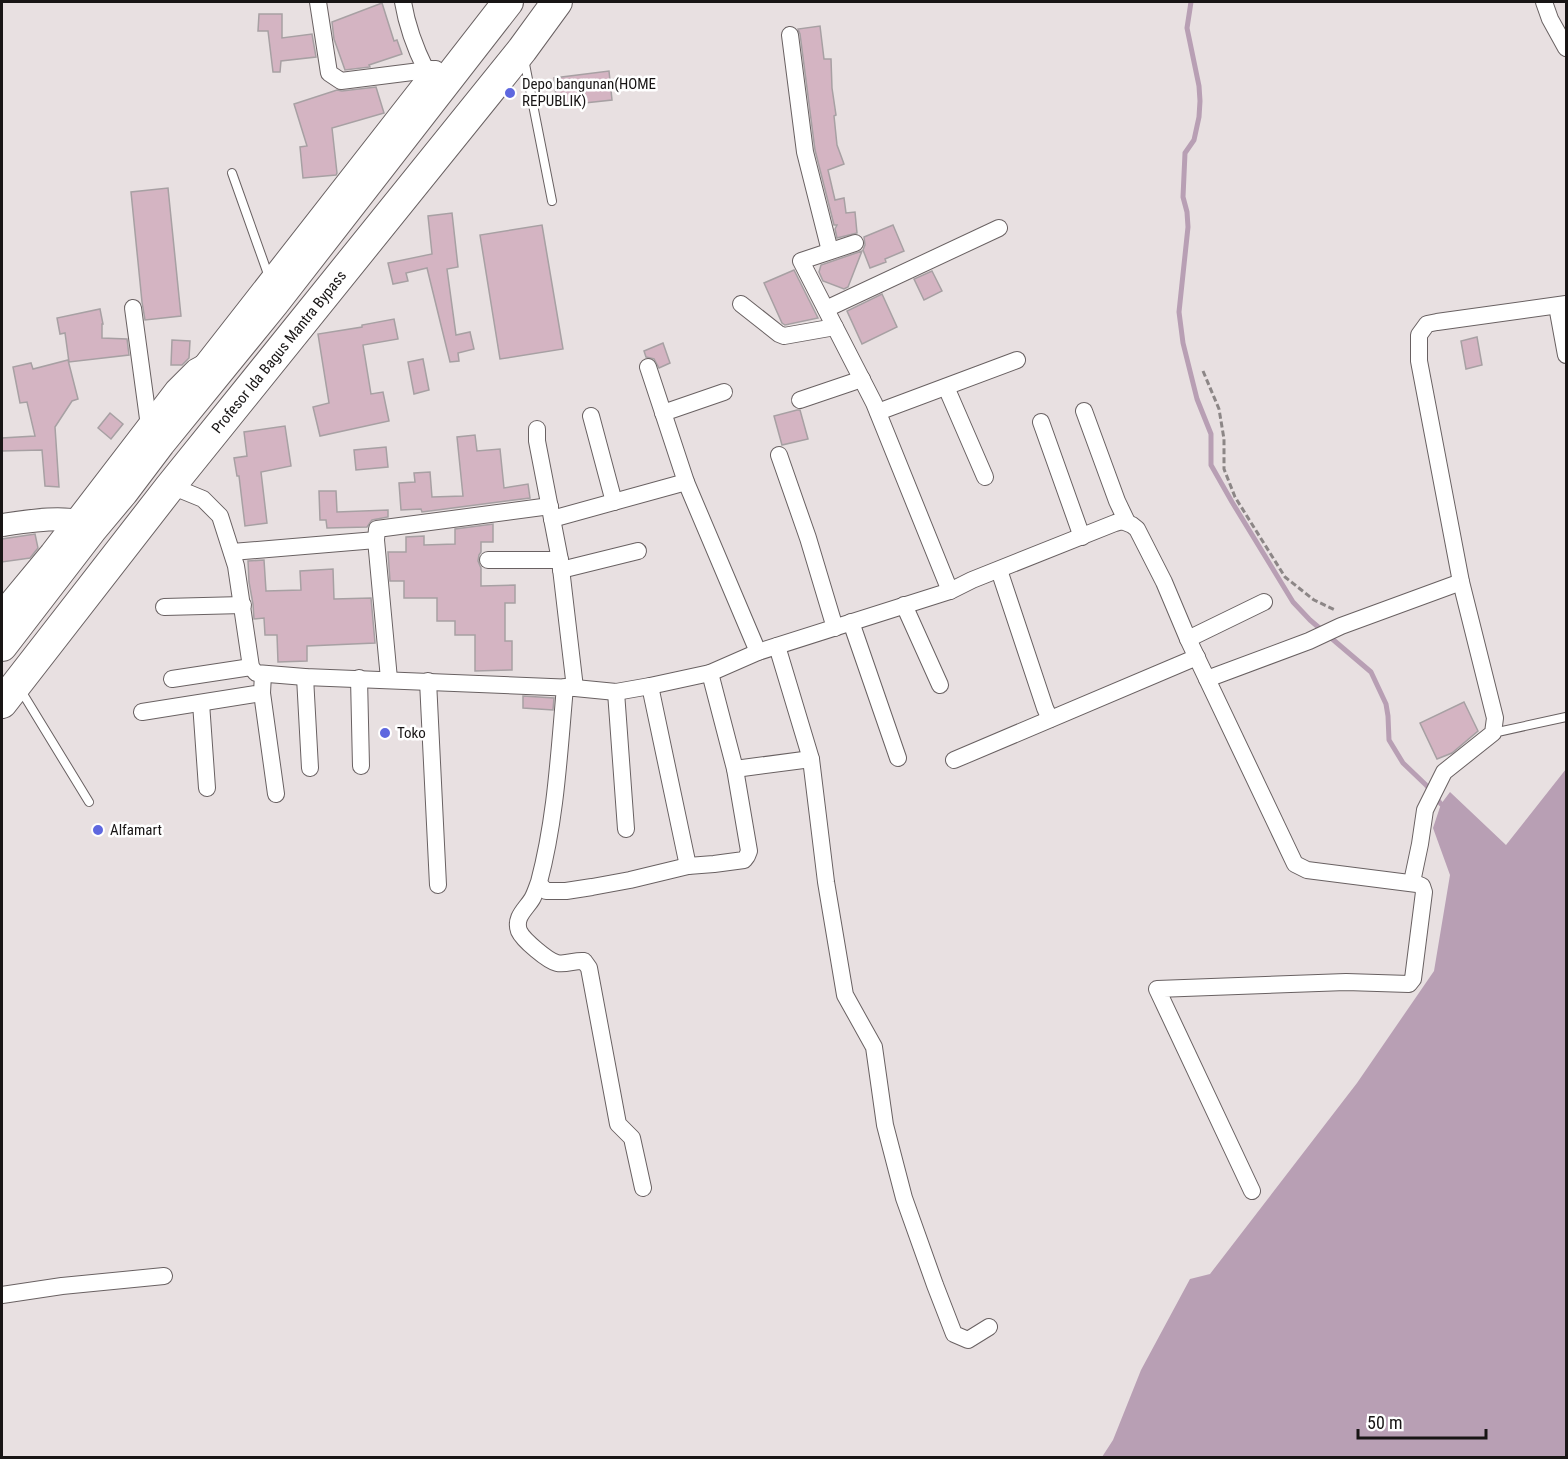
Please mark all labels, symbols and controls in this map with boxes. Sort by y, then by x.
place label: Depo bangunan(HOME REPUBLIK) [522,75,656,110]
marker: Depo bangunan(HOME REPUBLIK) [503,86,517,100]
street label: Profesor Ida Bagus Mantra Bypass [208,267,350,437]
place label: Toko [397,724,426,742]
marker: Toko [378,726,392,740]
place label: Alfamart [110,821,162,839]
marker: Alfamart [91,823,105,837]
scale bar [1358,1402,1486,1440]
text: 50 m [1367,1412,1402,1433]

